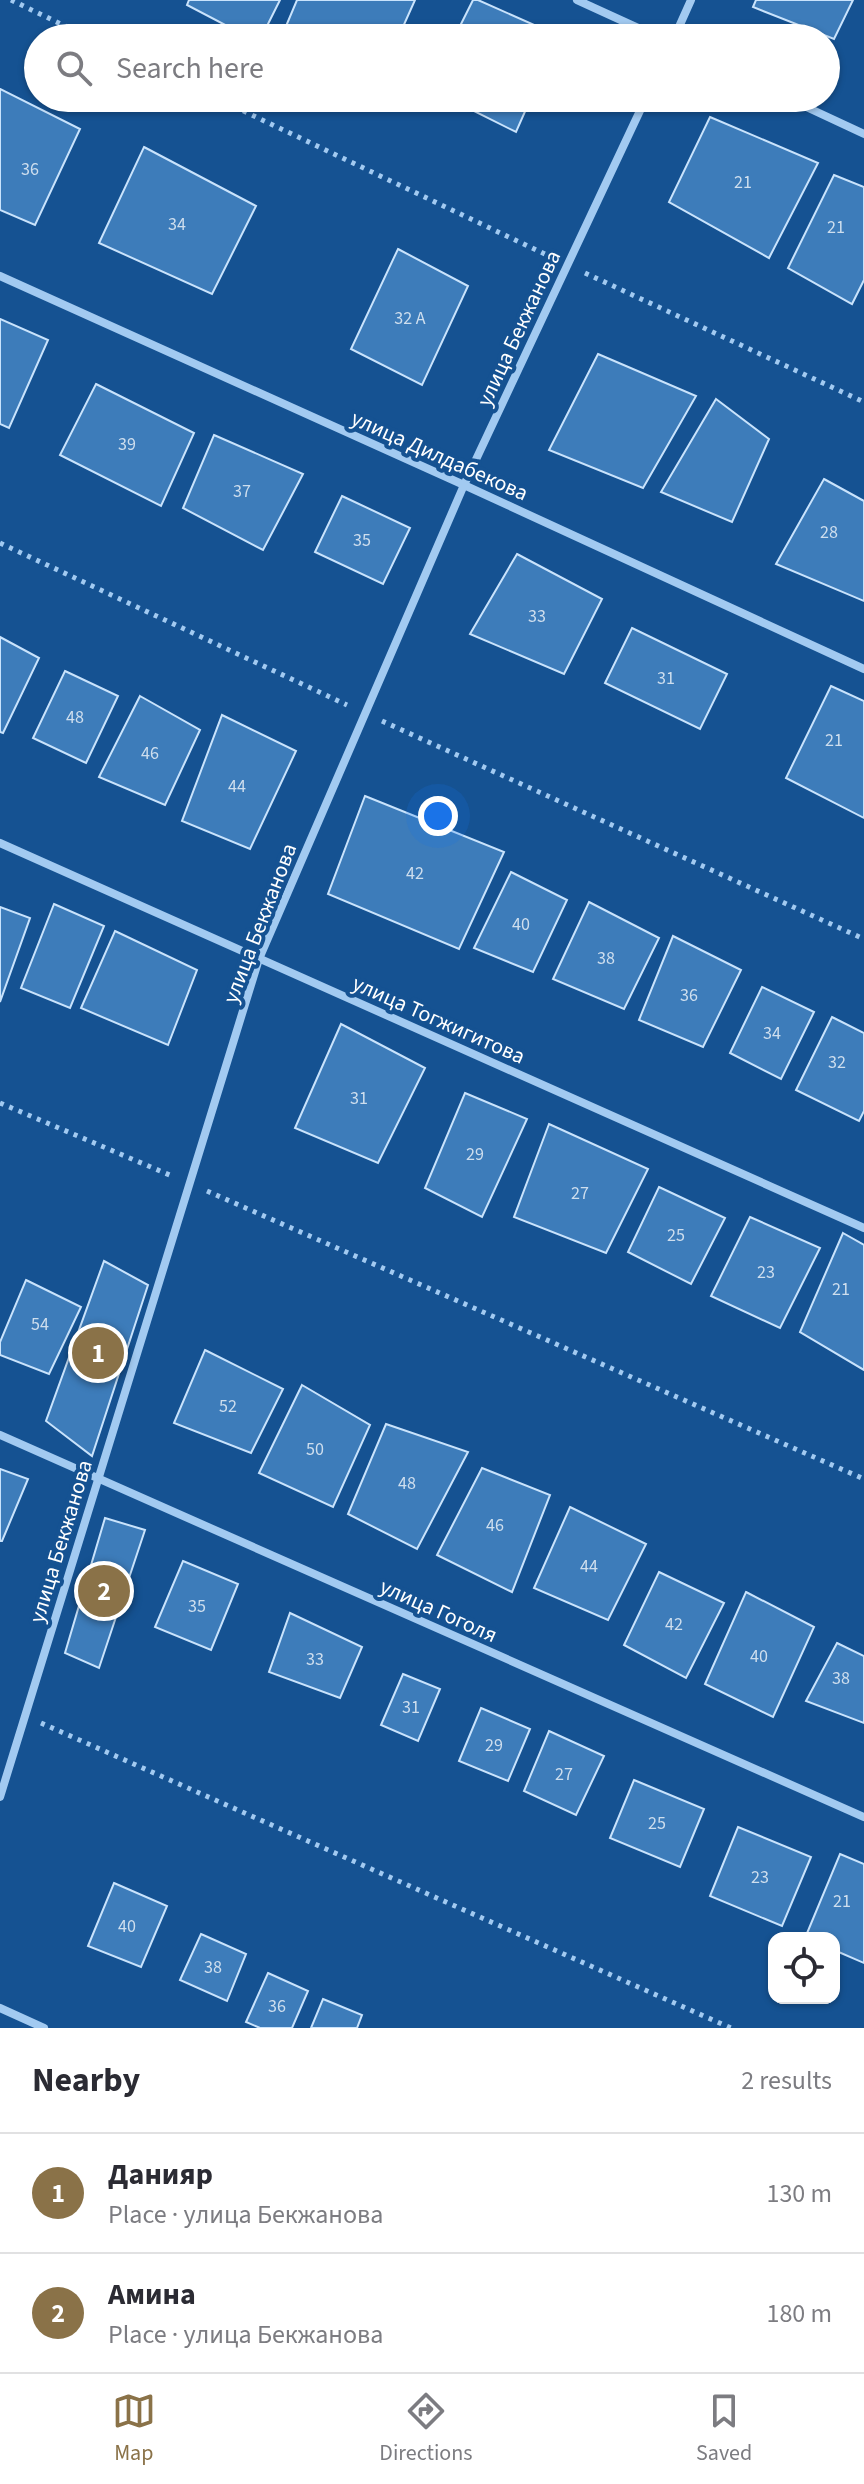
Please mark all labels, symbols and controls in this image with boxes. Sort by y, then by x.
search box [24,24,840,112]
icon: search [52,46,96,90]
text: Search here [116,47,264,90]
house number: 36 [21,157,39,182]
house number: 21 [734,170,752,195]
house number: 34 [168,212,186,237]
house number: 21 [827,215,845,240]
street label: улица Бекжанова [469,245,569,412]
house number: 32 А [394,306,426,331]
street label: улица Дилдабекова [346,402,533,509]
house number: 39 [118,432,136,457]
house number: 37 [233,479,251,504]
house number: 28 [820,520,838,545]
house number: 35 [353,528,371,553]
house number: 33 [528,604,546,629]
house number: 31 [657,666,675,691]
house number: 48 [66,705,84,730]
house number: 21 [825,728,843,753]
house number: 46 [141,741,159,766]
house number: 44 [228,774,246,799]
your location [418,796,458,836]
street label: улица Бекжанова [215,839,305,1008]
house number: 42 [406,861,424,886]
house number: 40 [512,912,530,937]
house number: 38 [597,946,615,971]
street label: улица Тогжигитова [347,967,530,1072]
house number: 36 [680,983,698,1008]
house number: 34 [763,1021,781,1046]
house number: 32 [828,1050,846,1075]
house number: 31 [350,1086,368,1111]
house number: 29 [466,1142,484,1167]
house number: 27 [571,1181,589,1206]
house number: 25 [667,1223,685,1248]
house number: 23 [757,1260,775,1285]
house number: 21 [832,1277,850,1302]
house number: 54 [31,1312,49,1337]
pin: 1 [72,1323,124,1383]
house number: 52 [219,1394,237,1419]
house number: 50 [306,1437,324,1462]
street label: улица Бекжанова [21,1456,101,1627]
house number: 48 [398,1471,416,1496]
house number: 46 [486,1513,504,1538]
house number: 44 [580,1554,598,1579]
pin: 2 [78,1561,130,1621]
street label: улица Гоголя [375,1571,503,1651]
house number: 35 [188,1594,206,1619]
house number: 42 [665,1612,683,1637]
house number: 40 [750,1644,768,1669]
house number: 33 [306,1647,324,1672]
house number: 38 [832,1666,850,1691]
house number: 31 [402,1695,420,1720]
house number: 29 [485,1733,503,1758]
house number: 27 [555,1762,573,1787]
house number: 25 [648,1811,666,1836]
house number: 23 [751,1865,769,1890]
house number: 21 [833,1889,851,1914]
house number: 40 [118,1914,136,1939]
map controls [768,1932,840,2004]
button: locate [768,1932,840,2004]
house number: 38 [204,1955,222,1980]
house number: 36 [268,1994,286,2019]
text: Nearby [32,2056,140,2105]
text: 2 results [741,2062,832,2099]
text: Данияр [108,2153,213,2196]
text: 1 [51,2175,65,2212]
text: 130 m [766,2175,832,2212]
text: Place · улица Бекжанова [108,2196,383,2233]
text: Амина [108,2273,196,2316]
text: 2 [51,2295,65,2332]
text: 180 m [766,2295,832,2332]
text: Place · улица Бекжанова [108,2316,383,2353]
tab: Map [112,2389,156,2469]
tab: Directions [379,2389,472,2469]
tab: Saved [696,2389,752,2469]

